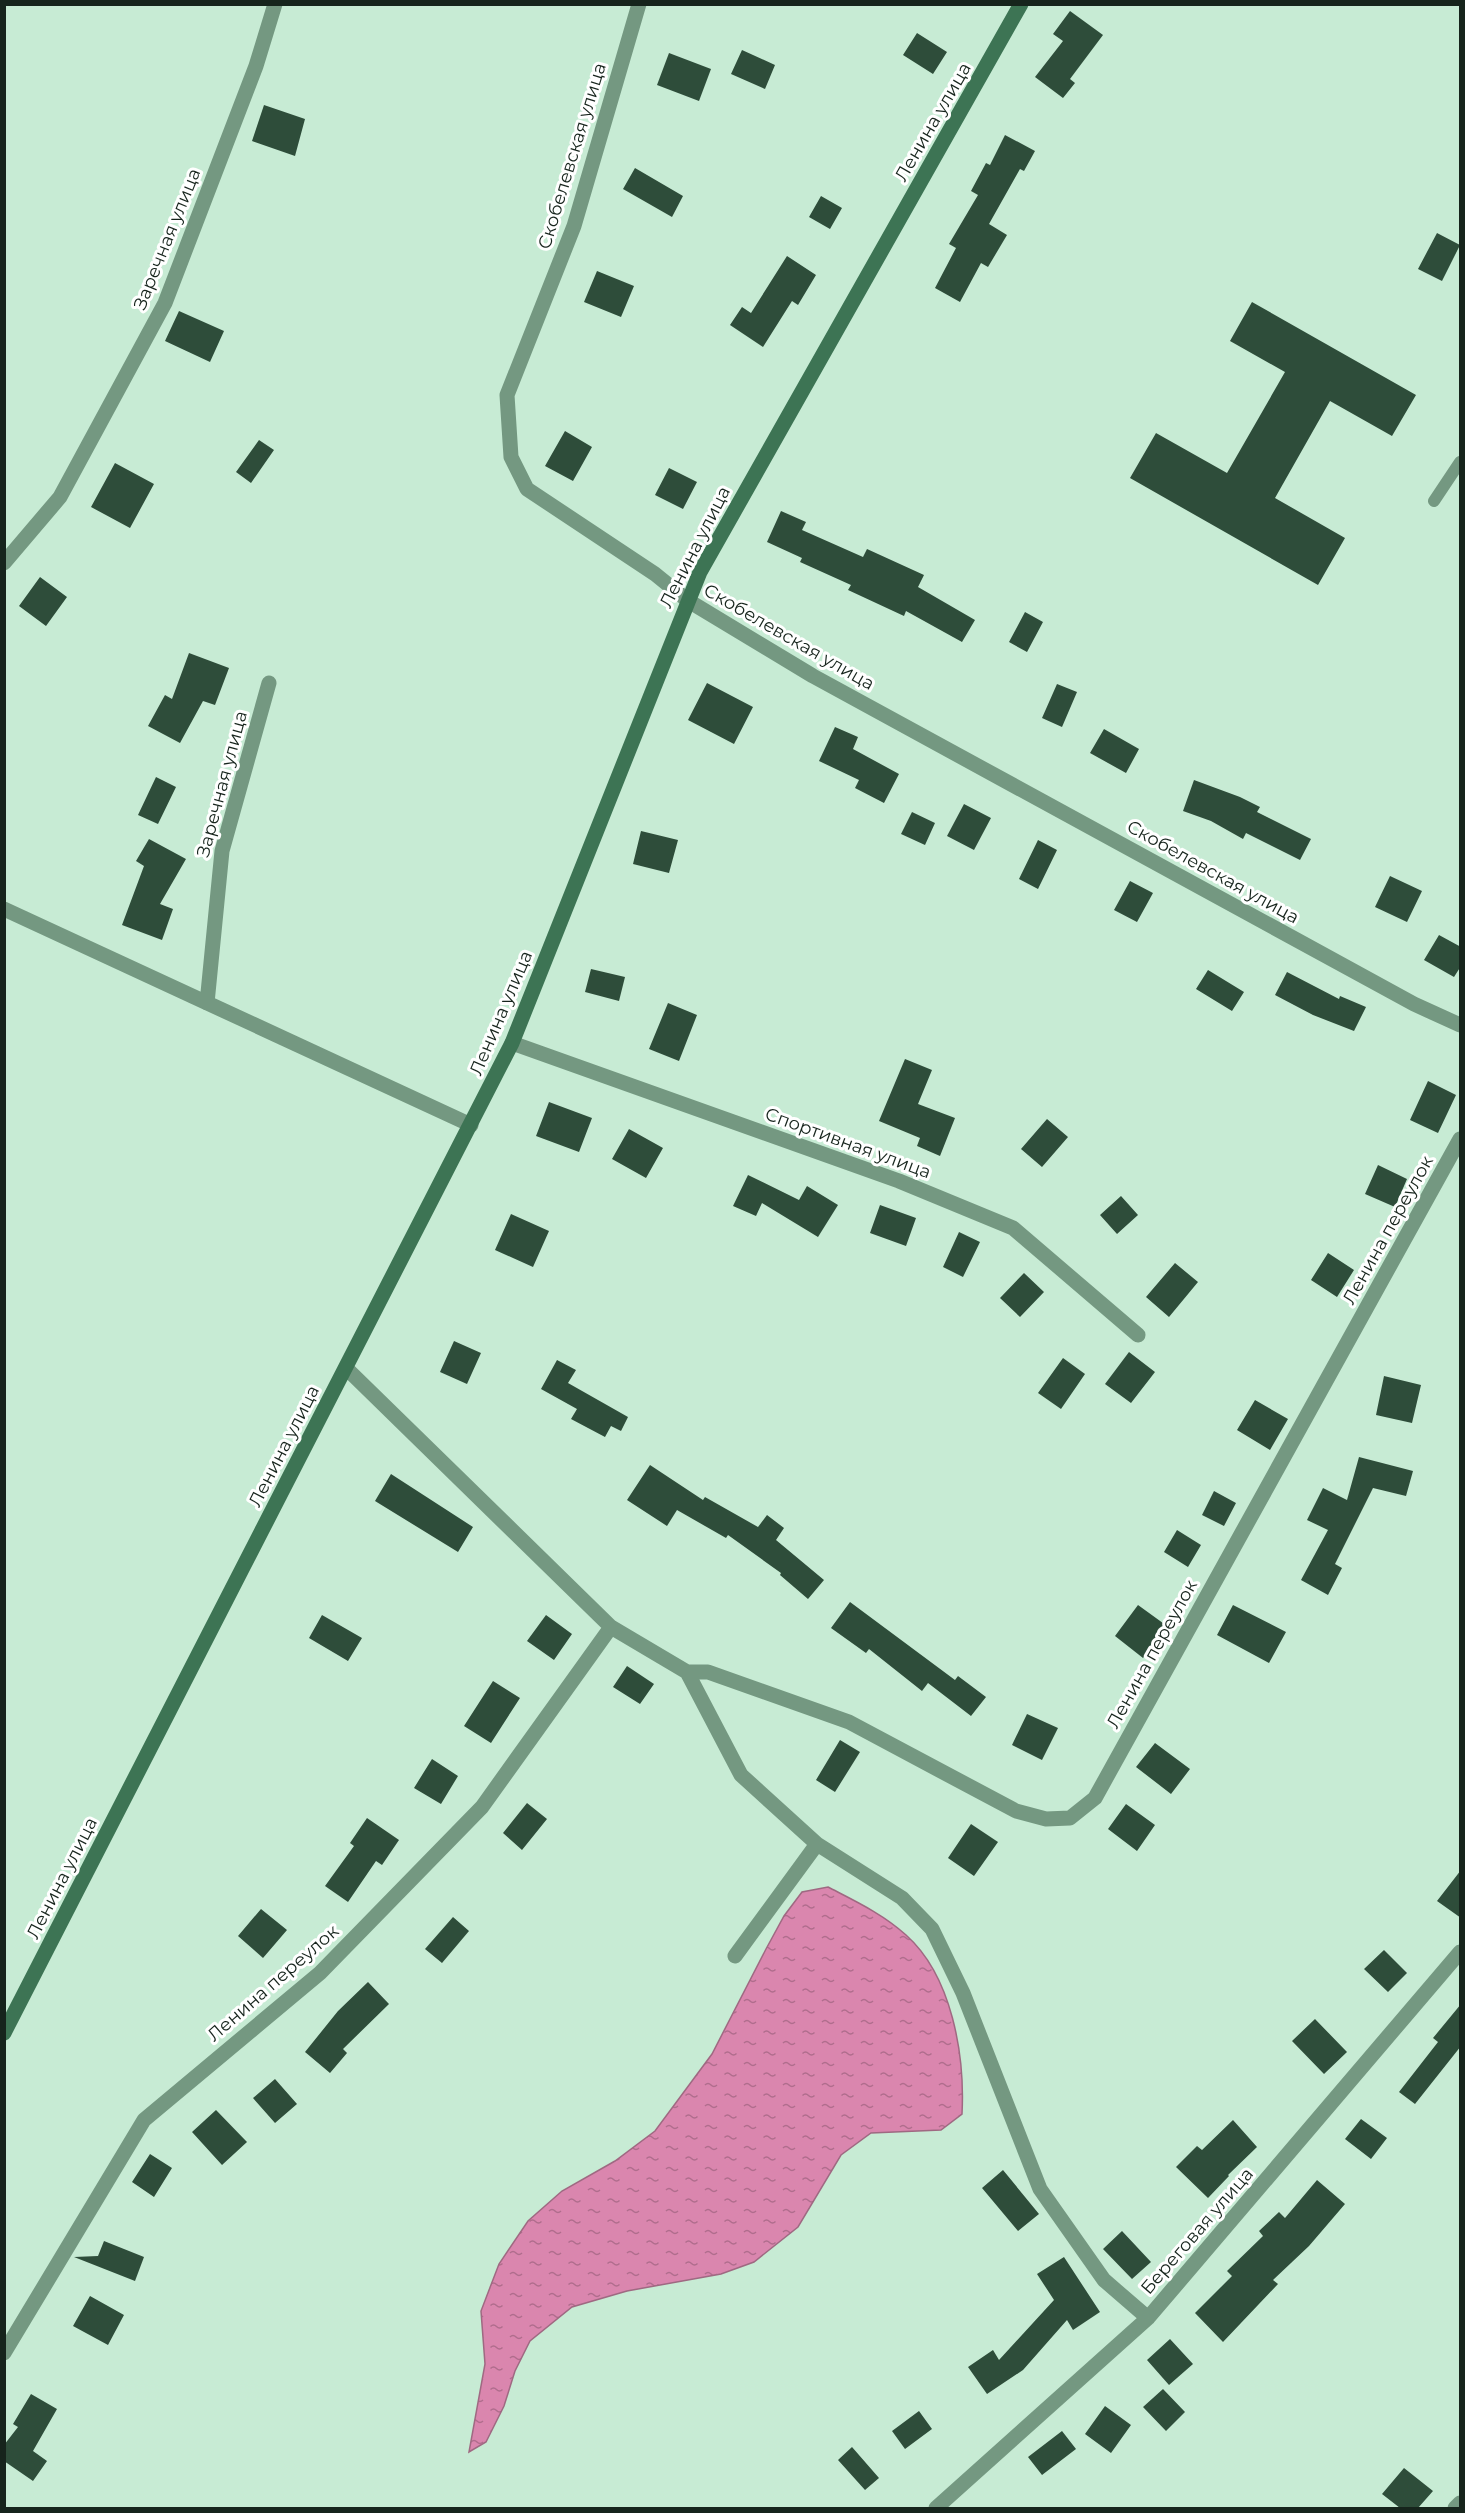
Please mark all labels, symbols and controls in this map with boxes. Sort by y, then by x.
street label: Ленина улица [890,59,976,185]
street label: Скобелевская улица [533,60,611,252]
street label: Заречная улица [129,165,205,313]
street label: Ленина улица [655,483,735,611]
street label: Скобелевская улица [700,579,878,695]
street label: Заречная улица [192,709,252,859]
street label: Скобелевская улица [1123,815,1303,929]
street label: Ленина улица [465,947,537,1079]
street label: Спортивная улица [762,1103,934,1183]
street label: Ленина переулок [1338,1151,1438,1308]
street label: Ленина улица [244,1382,324,1510]
street label: Ленина переулок [1102,1575,1202,1732]
street label: Ленина улица [22,1814,102,1942]
street label: Ленина переулок [203,1920,343,2046]
street label: Береговая улица [1136,2163,1258,2299]

